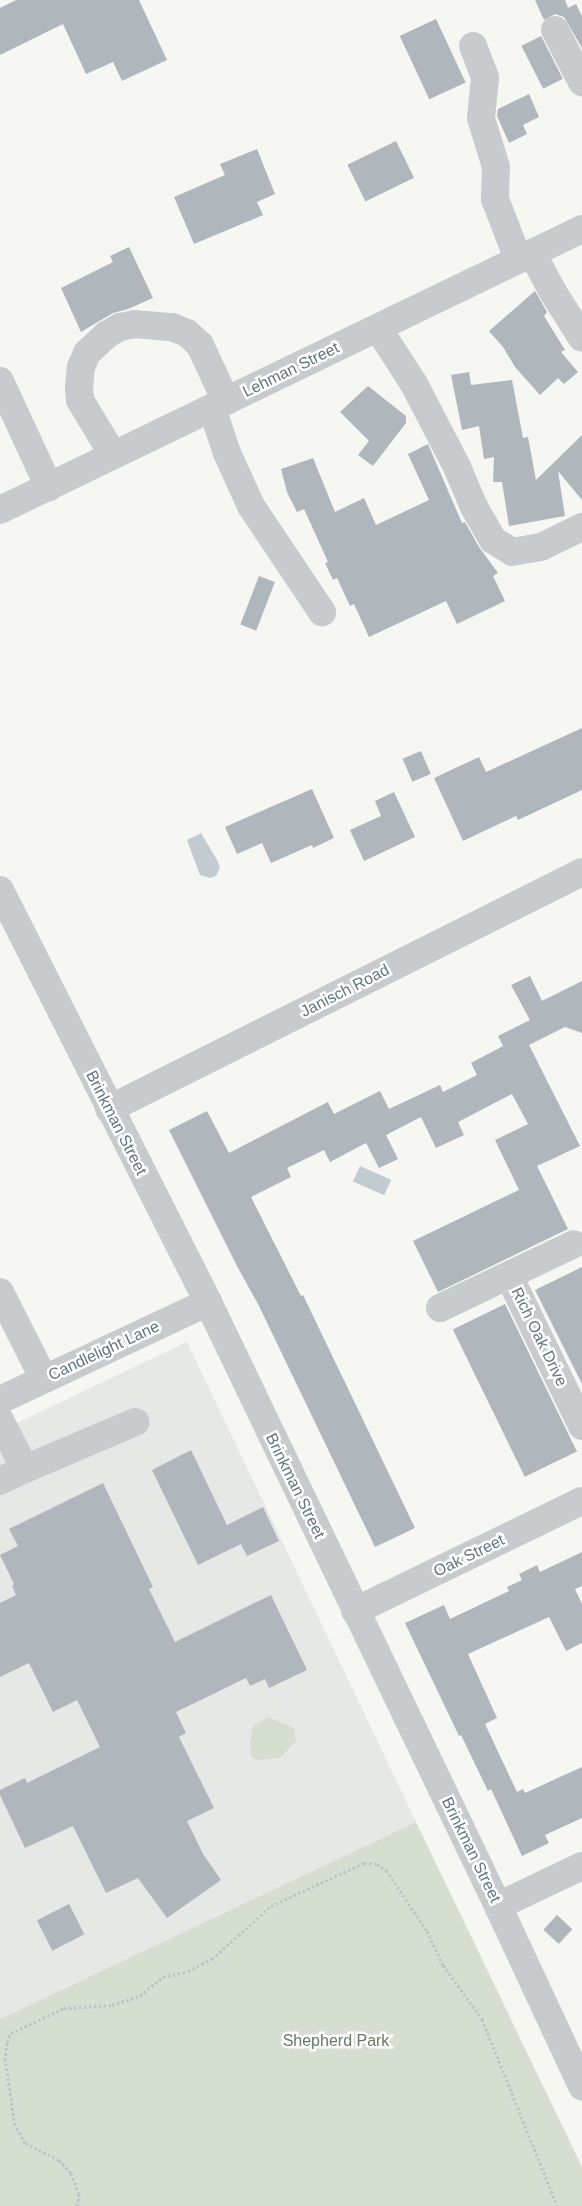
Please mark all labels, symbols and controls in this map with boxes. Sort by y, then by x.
street label: Lehman Street [240,338,342,402]
street label: Janisch Road [297,960,393,1022]
street label: Brinkman Street [81,1068,151,1178]
street label: Rich Oak Drive [507,1284,571,1390]
street label: Candlelight Lane [46,1317,162,1385]
street label: Brinkman Street [261,1430,329,1542]
street label: Oak Street [430,1531,508,1581]
street label: Brinkman Street [437,1794,505,1906]
park label: Shepherd Park [283,2031,389,2051]

